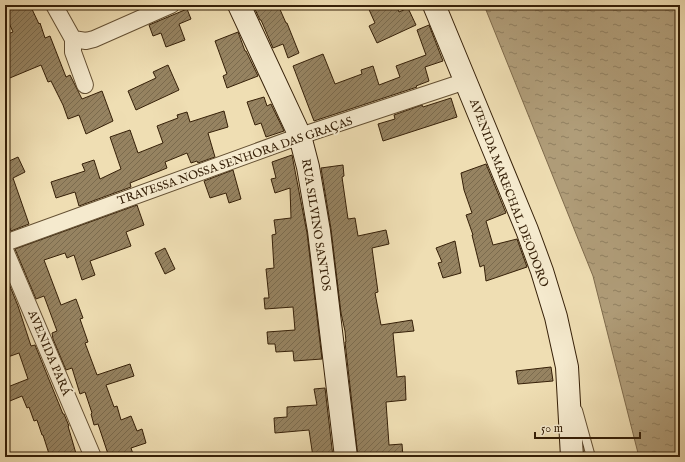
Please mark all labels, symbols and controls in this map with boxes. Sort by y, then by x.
street label: AVENIDA MARECHAL DEODORO [466,96,552,289]
street label: TRAVESSA NOSSA SENHORA DAS GRAÇAS [115,114,355,208]
street label: RUA SILVINO SANTOS [298,158,334,292]
street label: AVENIDA PARÁ [24,307,75,399]
scale bar [535,414,640,440]
text: 50 m [541,421,563,436]

